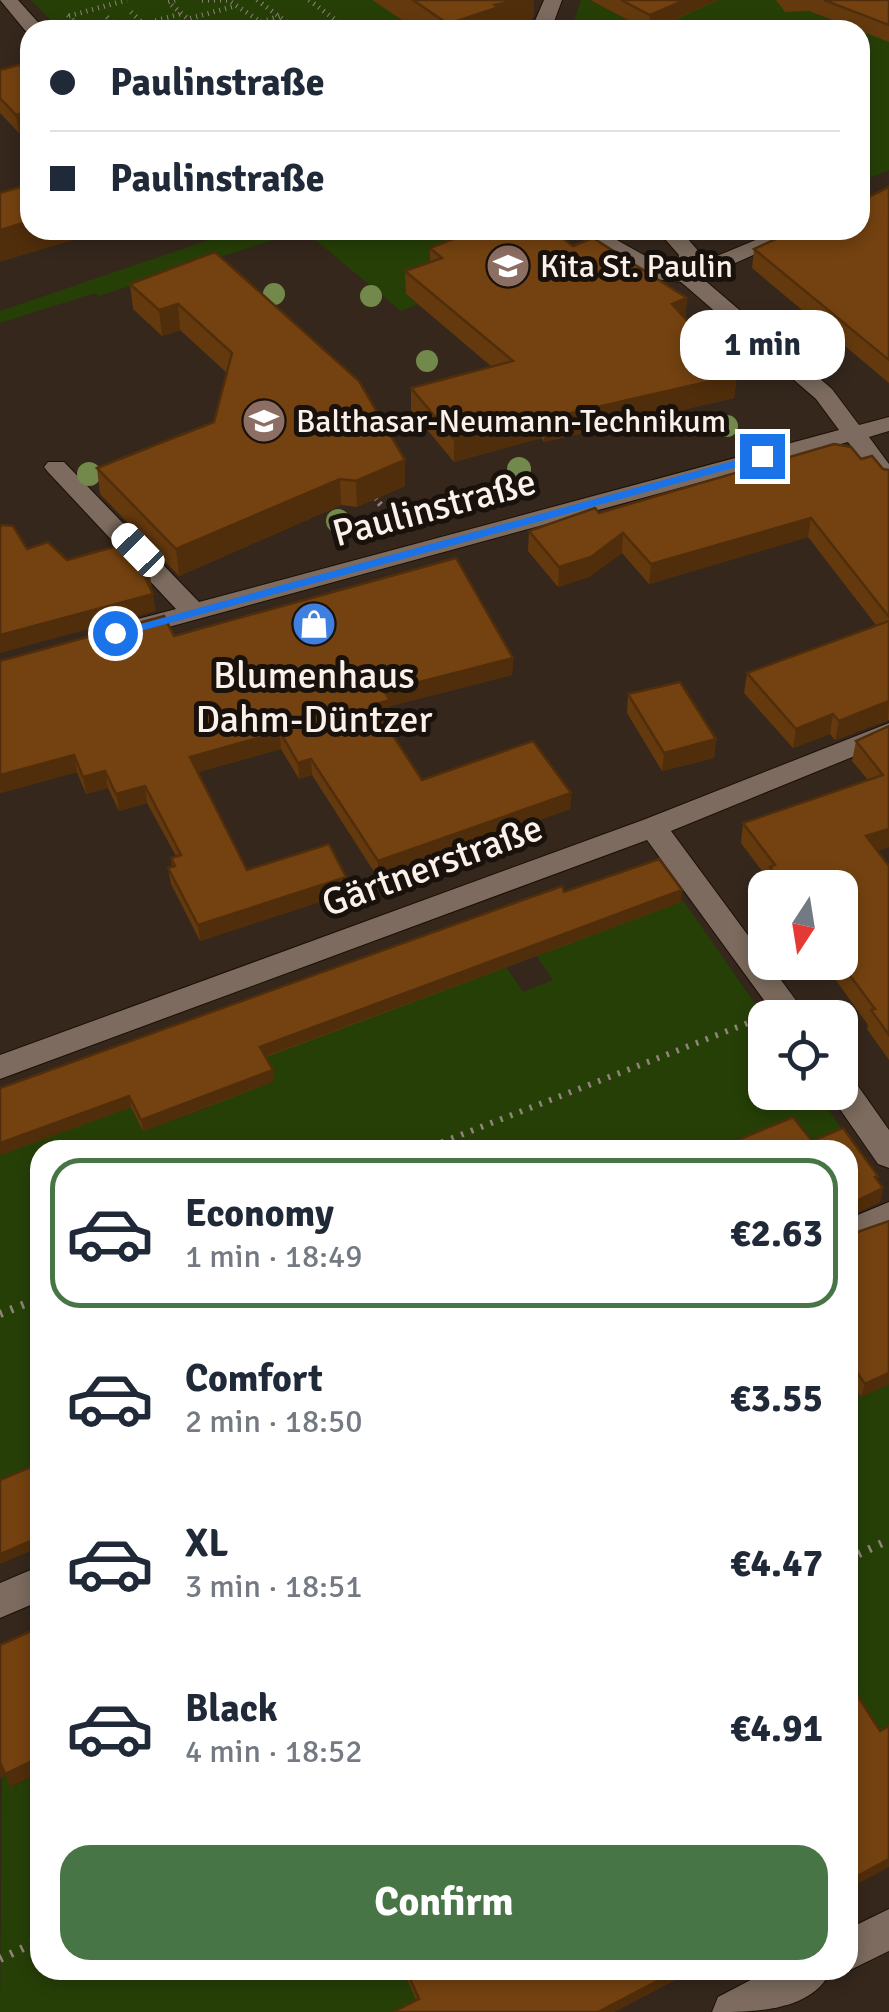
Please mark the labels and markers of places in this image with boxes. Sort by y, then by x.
school or university icon: Kita St. Paulin [485,243,531,289]
place label: Kita St. Paulin [540,247,733,286]
school or university icon: Balthasar-Neumann-Technikum [241,398,287,444]
place label: Balthasar-Neumann-Technikum [296,402,726,441]
shop icon: Blumenhaus Dahm-Düntzer [291,601,337,647]
place label: Blumenhaus Dahm-Düntzer [195,652,433,743]

